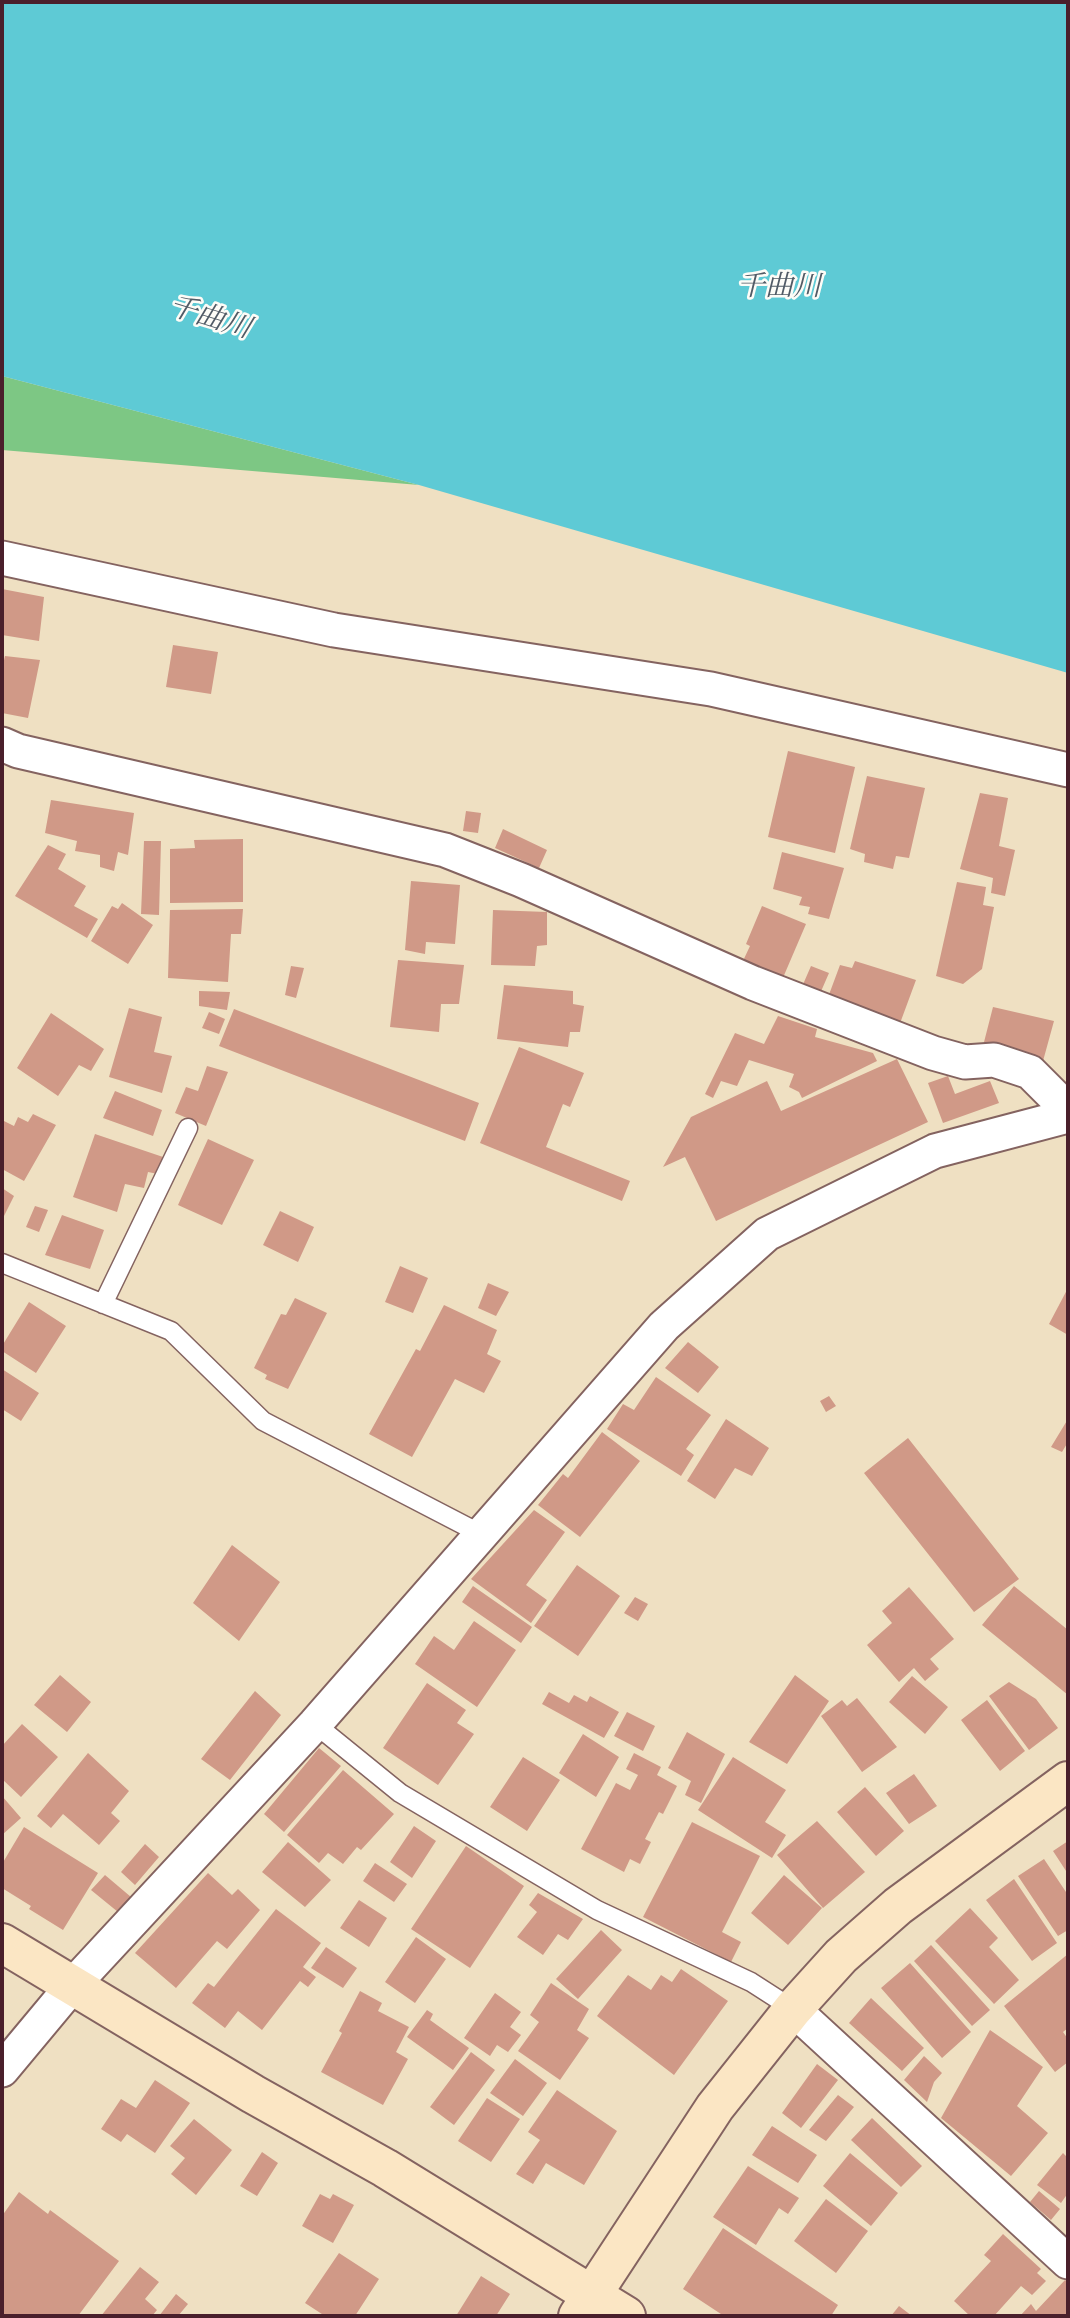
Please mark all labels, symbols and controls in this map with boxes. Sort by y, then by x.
water label: 千曲川 [737,272,821,306]
water label: 千曲川 [164,292,254,348]

